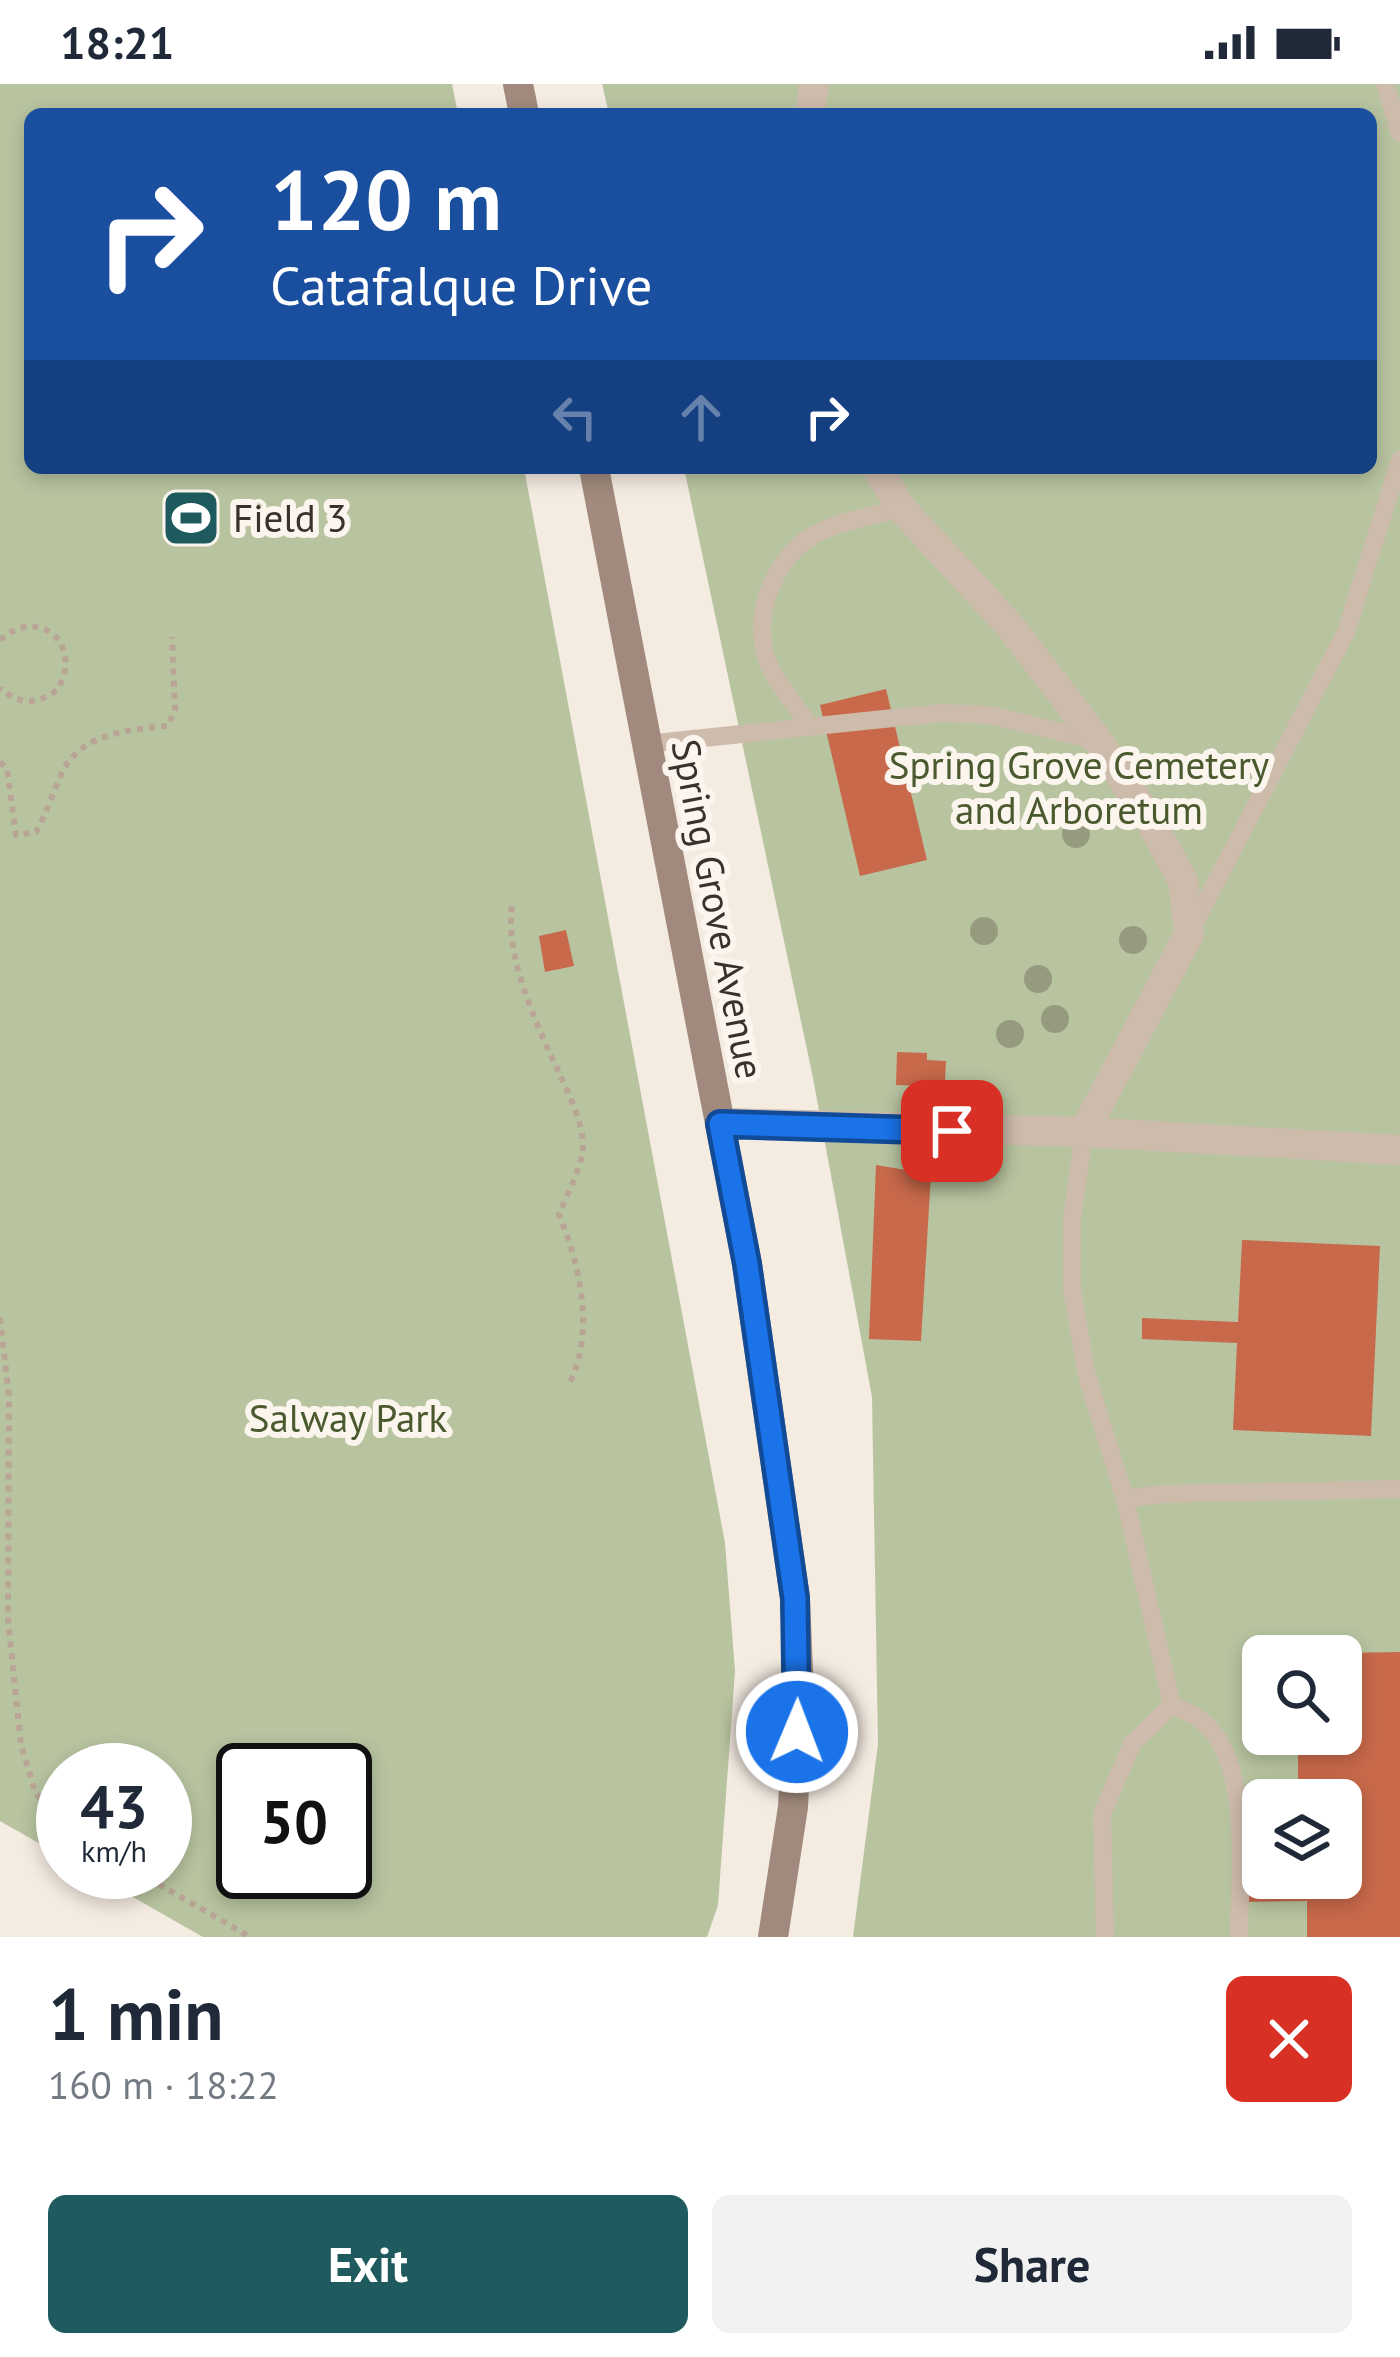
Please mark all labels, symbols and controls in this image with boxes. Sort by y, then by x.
text: 18:21 [60,13,174,71]
text: 120 m [270,144,502,253]
icon: right [72,156,228,312]
text: Catafalque Drive [270,250,653,320]
icon: left [542,384,608,450]
icon: ahead [668,384,734,450]
icon: right [794,384,860,450]
sports icon: Field 3 [160,487,222,549]
place label: Field 3 [233,492,347,543]
street label: Spring Grove Avenue [661,735,776,1083]
park label: Spring Grove Cemetery and Arboretum [889,739,1269,835]
pin [901,1080,1003,1182]
icon: arrive [919,1098,985,1164]
park label: Salway Park [249,1392,447,1443]
map controls [1242,1635,1362,1899]
button: search [1242,1635,1362,1755]
position arrow [734,1669,860,1795]
speed limit sign: 50 [216,1743,372,1899]
text: 43 [80,1767,148,1845]
button: layers [1242,1779,1362,1899]
text: km/h [81,1831,147,1870]
text: 1 min [48,1967,224,2060]
button: close [1226,1976,1352,2102]
text: 160 m · 18:22 [48,2059,279,2110]
button: Exit [48,2195,688,2333]
button: Share [712,2195,1352,2333]

